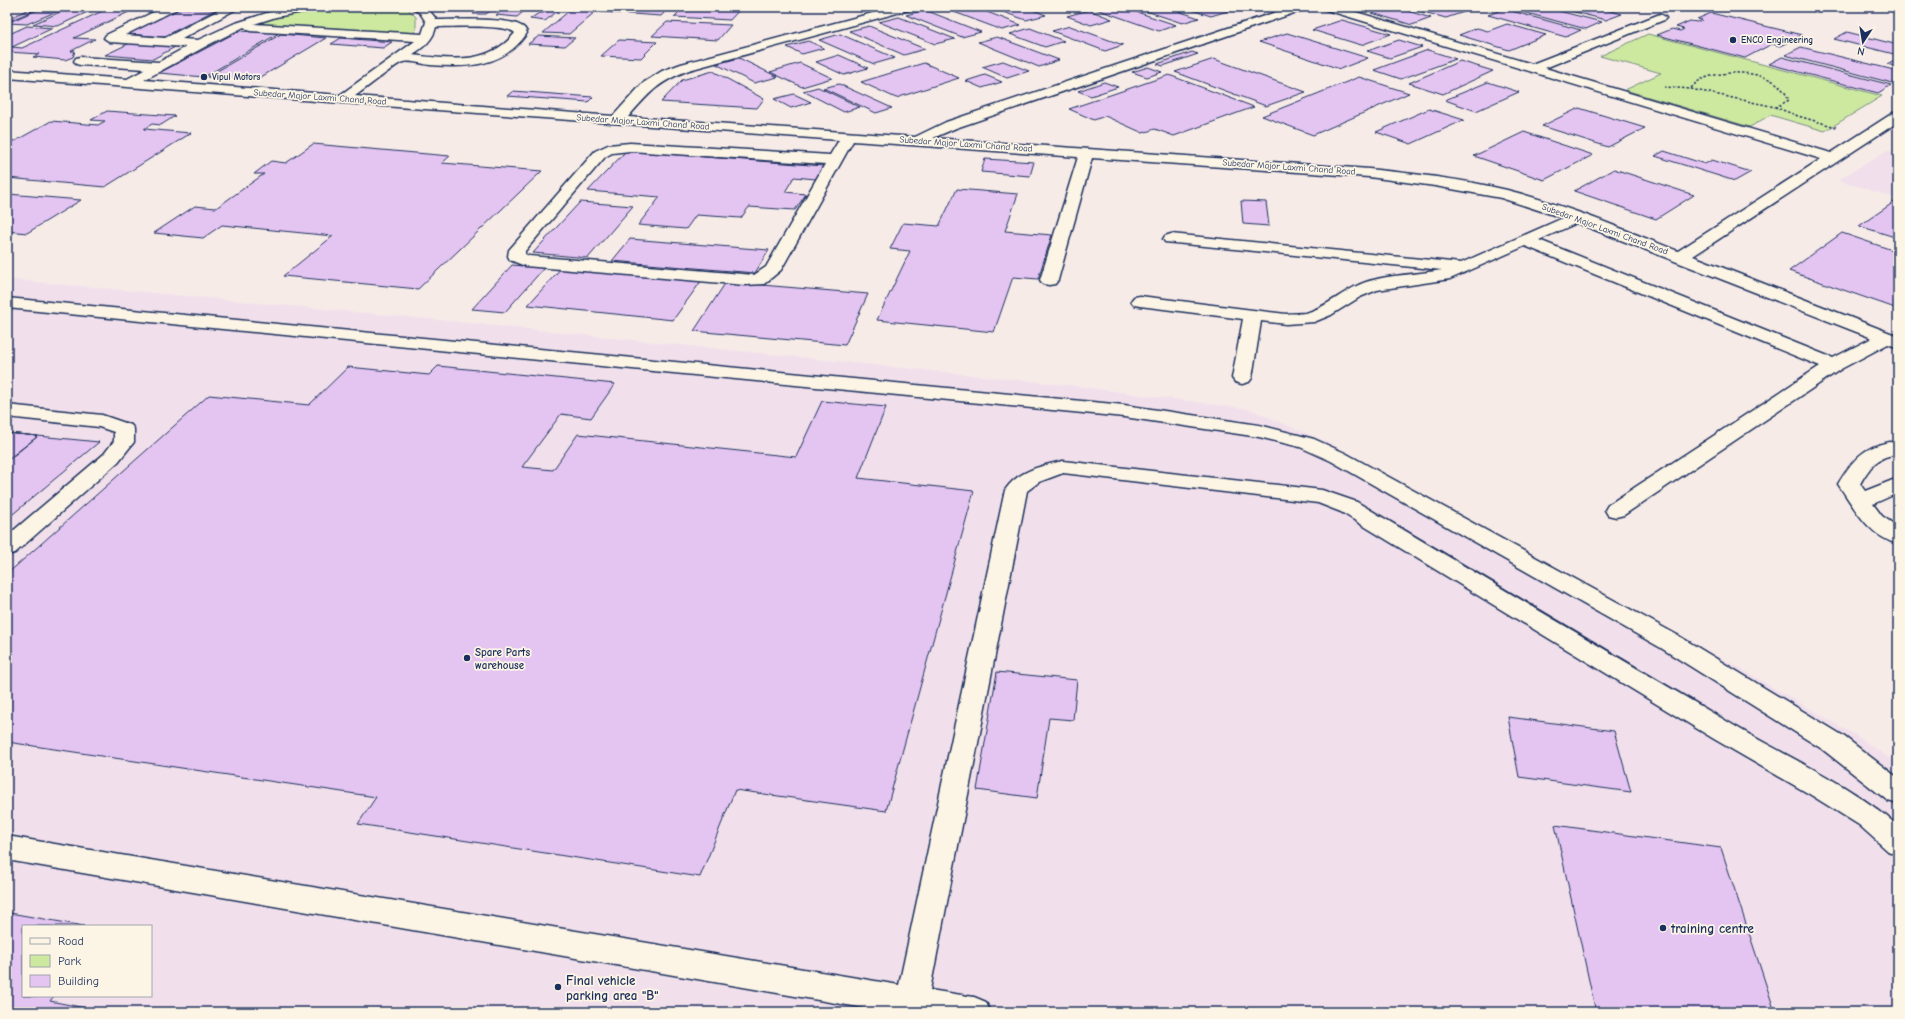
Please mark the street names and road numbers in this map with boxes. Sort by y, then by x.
street label: Subedar Major Laxmi Chand Road [253,87,387,107]
street label: Subedar Major Laxmi Chand Road [576,112,710,132]
street label: Subedar Major Laxmi Chand Road [899,134,1033,154]
street label: Subedar Major Laxmi Chand Road [1222,157,1356,177]
street label: Subedar Major Laxmi Chand Road [1541,201,1670,257]

